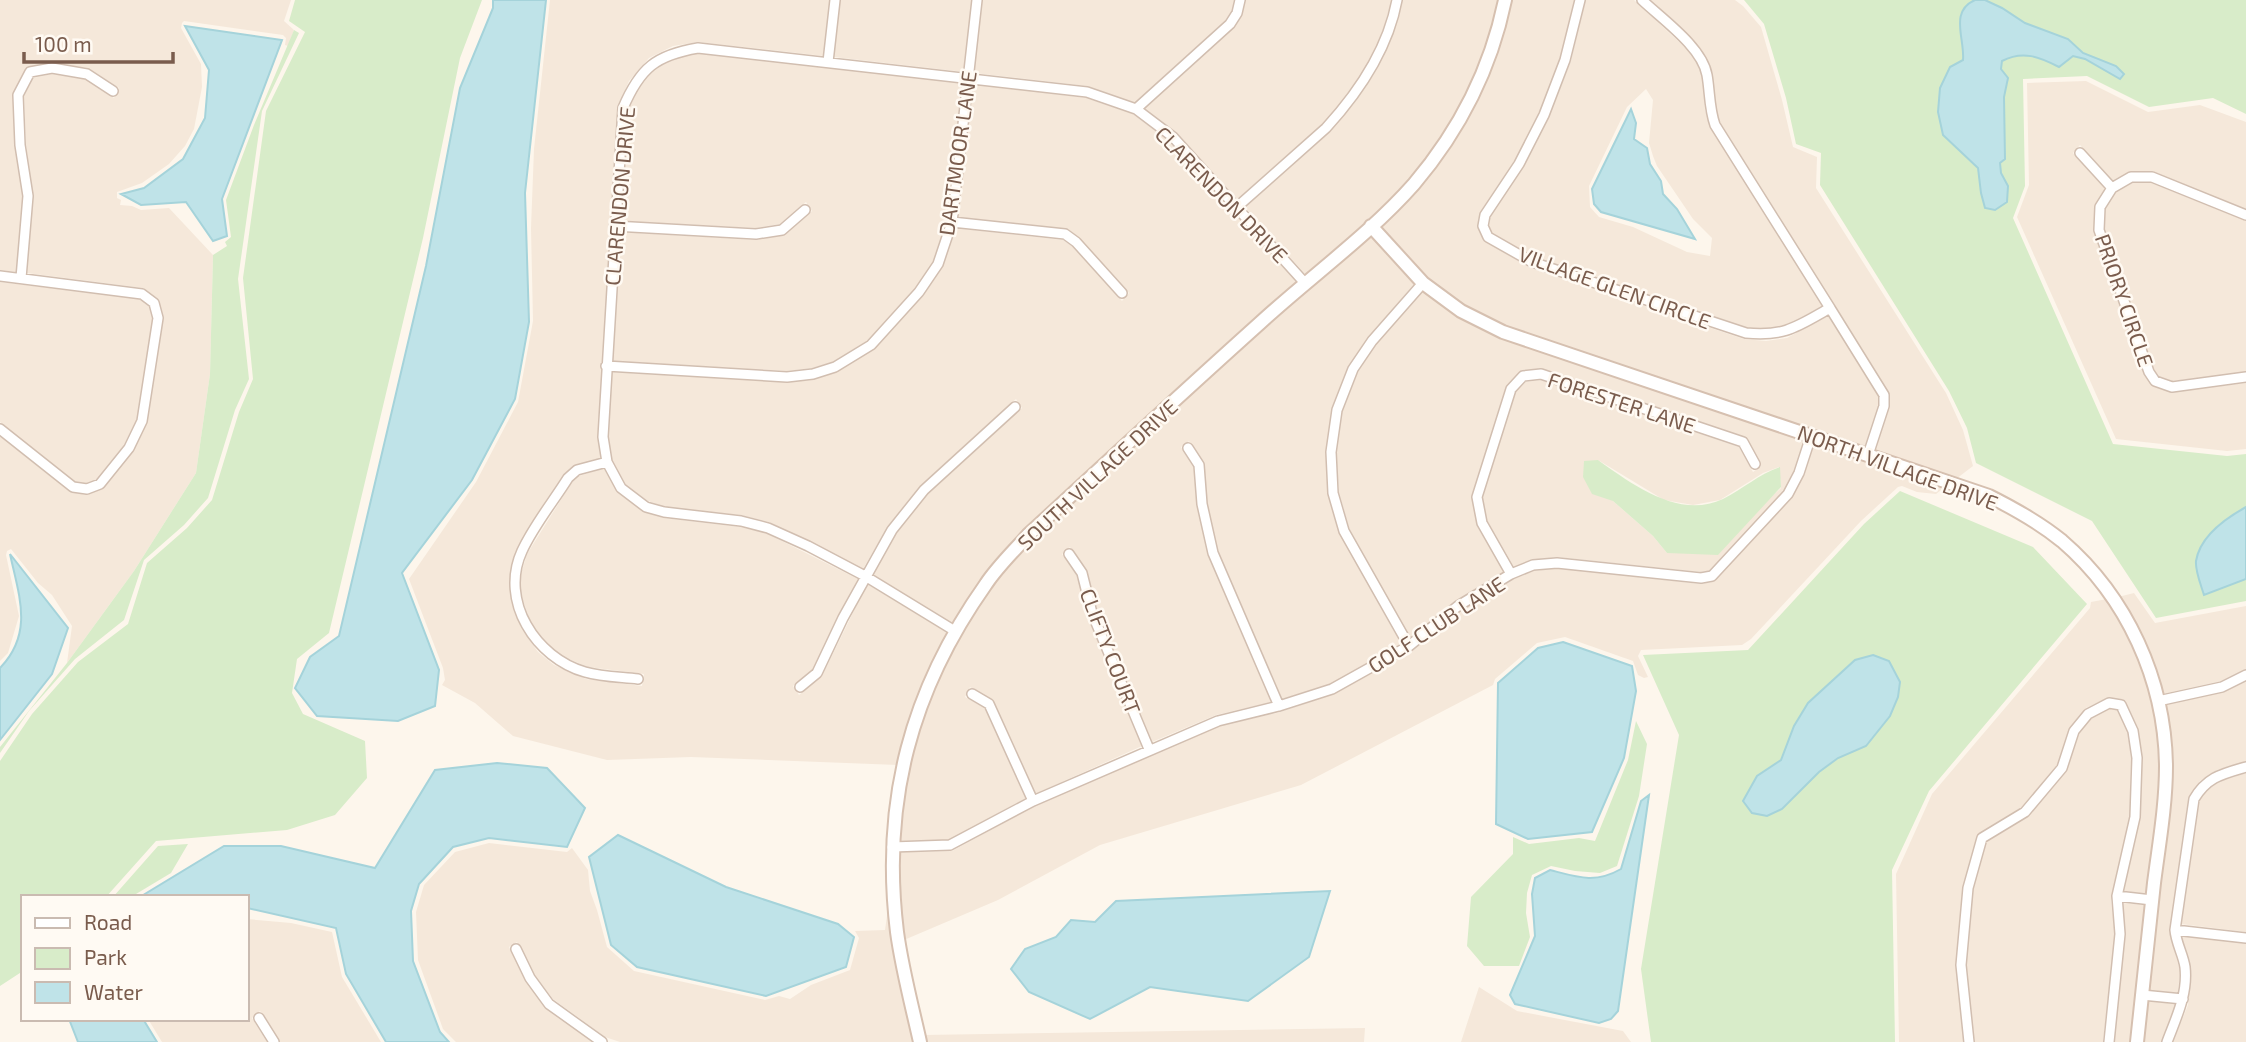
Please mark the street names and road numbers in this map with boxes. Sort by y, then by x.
street label: DARTMOOR LANE [933,69,981,237]
street label: CLARENDON DRIVE [599,105,639,287]
street label: CLARENDON DRIVE [1151,121,1293,267]
street label: PRIORY CIRCLE [2091,230,2159,370]
street label: VILLAGE GLEN CIRCLE [1515,241,1715,333]
street label: FORESTER LANE [1545,366,1699,438]
street label: SOUTH VILLAGE DRIVE [1012,393,1182,555]
street label: NORTH VILLAGE DRIVE [1794,419,2002,515]
street label: GOLF CLUB LANE [1363,570,1509,678]
street label: CLIFTY COURT [1076,585,1146,717]

